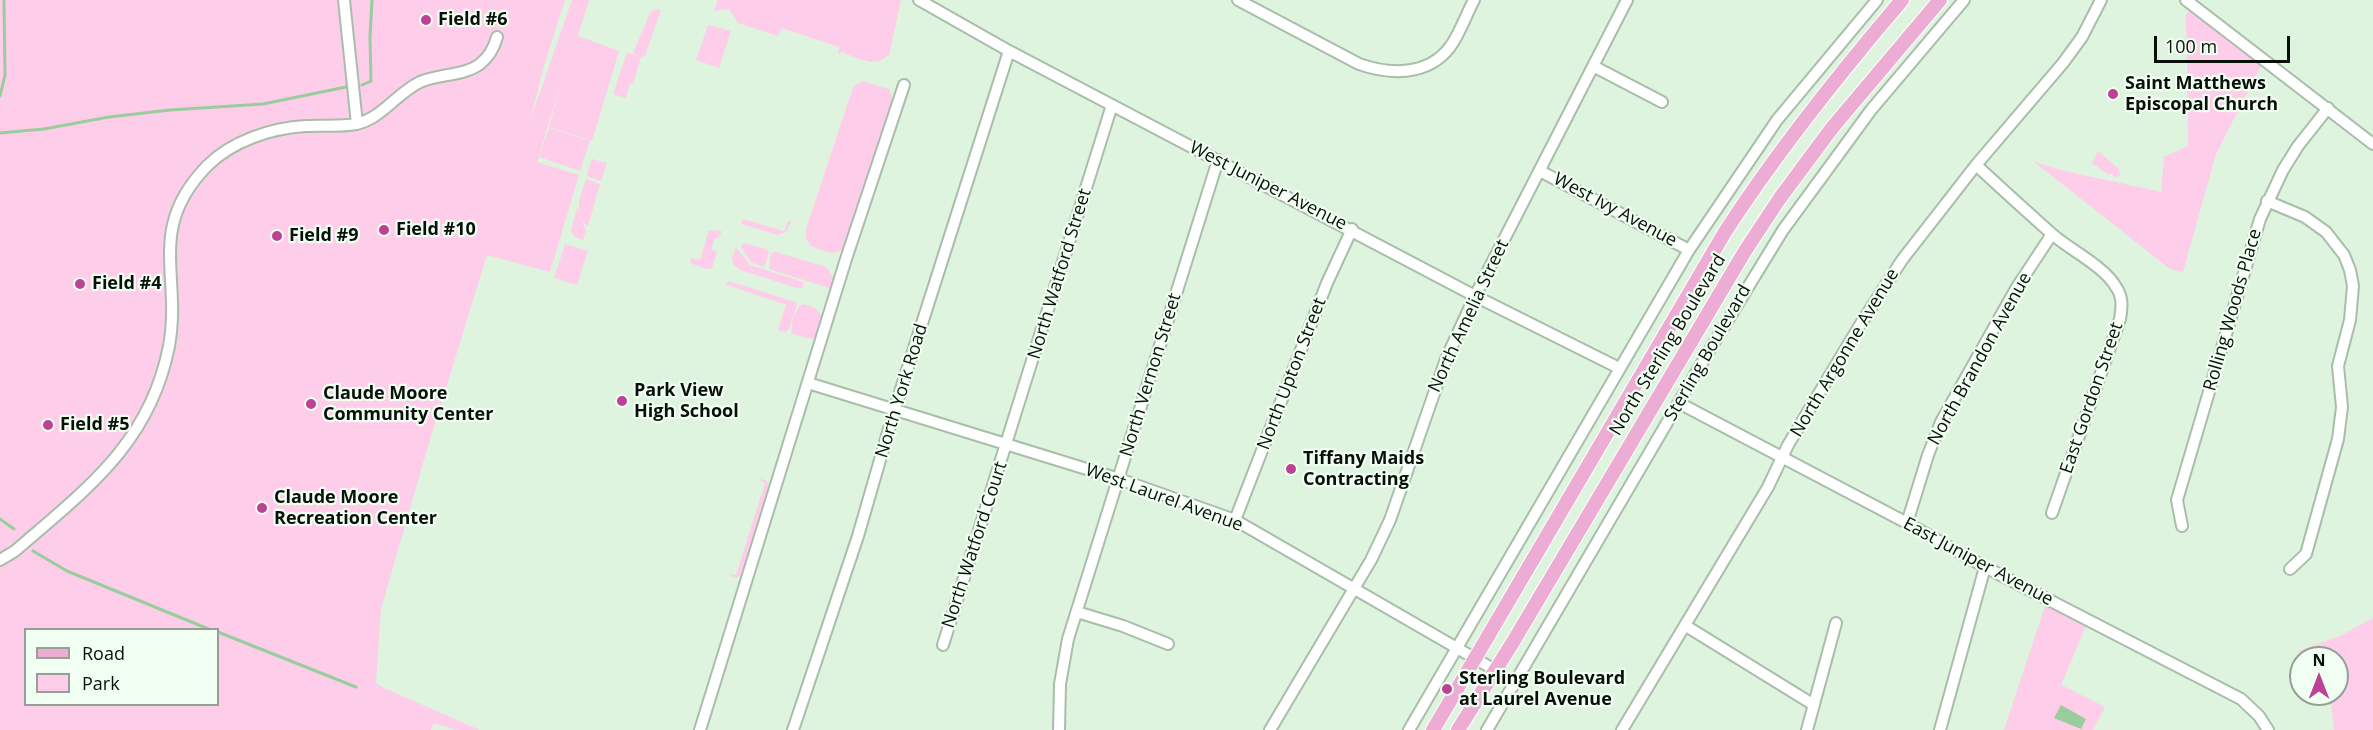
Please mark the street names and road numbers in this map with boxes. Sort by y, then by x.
street label: West Juniper Avenue [1186,137,1350,235]
street label: West Ivy Avenue [1550,168,1680,252]
street label: North Watford Street [1024,186,1096,362]
street label: Rolling Woods Place [2200,226,2266,394]
street label: North Amelia Street [1424,236,1514,396]
street label: North Sterling Boulevard [1605,250,1731,440]
street label: North Argonne Avenue [1786,265,1904,441]
street label: North Brandon Avenue [1923,269,2037,449]
street label: Sterling Boulevard [1660,281,1756,425]
street label: North Vernon Street [1116,291,1186,459]
street label: North Upton Street [1253,295,1331,453]
street label: East Gordon Street [2056,319,2128,477]
street label: North York Road [871,321,933,461]
street label: North Watford Court [938,459,1012,631]
street label: West Laurel Avenue [1082,459,1246,537]
street label: East Juniper Avenue [1899,513,2057,611]

